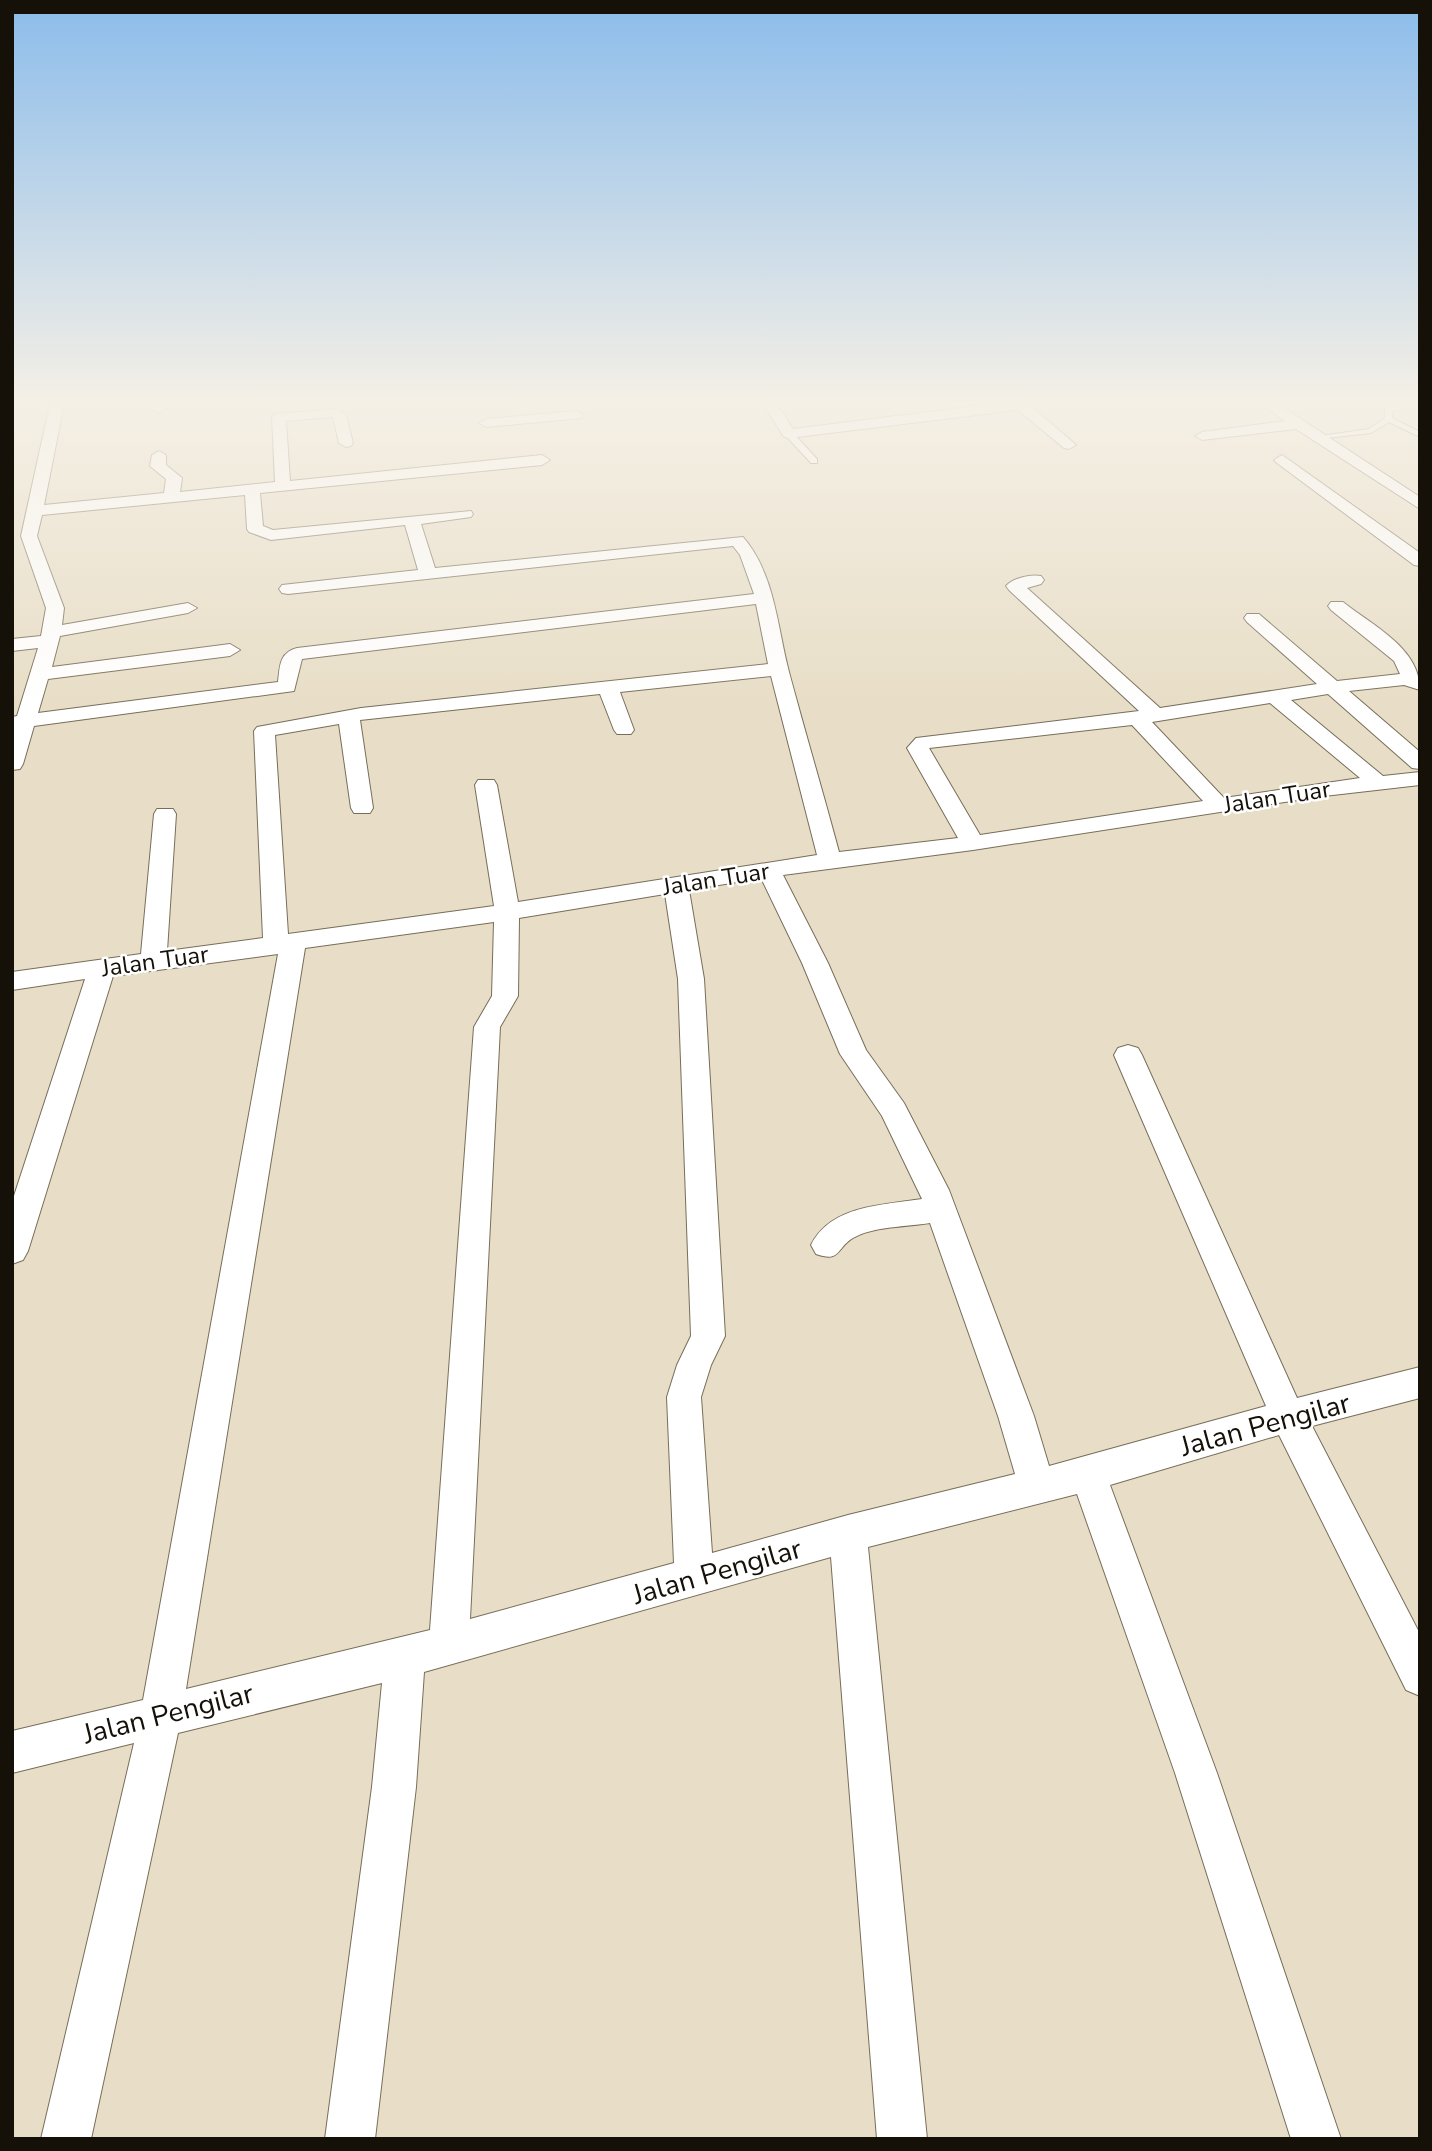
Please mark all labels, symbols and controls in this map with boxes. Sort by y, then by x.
street label: Jalan Tuar [1220,773,1333,821]
street label: Jalan Tuar [659,855,772,903]
street label: Jalan Tuar [99,938,211,984]
street label: Jalan Pengilar [1175,1384,1354,1466]
street label: Jalan Pengilar [627,1530,806,1614]
street label: Jalan Pengilar [78,1674,257,1754]

